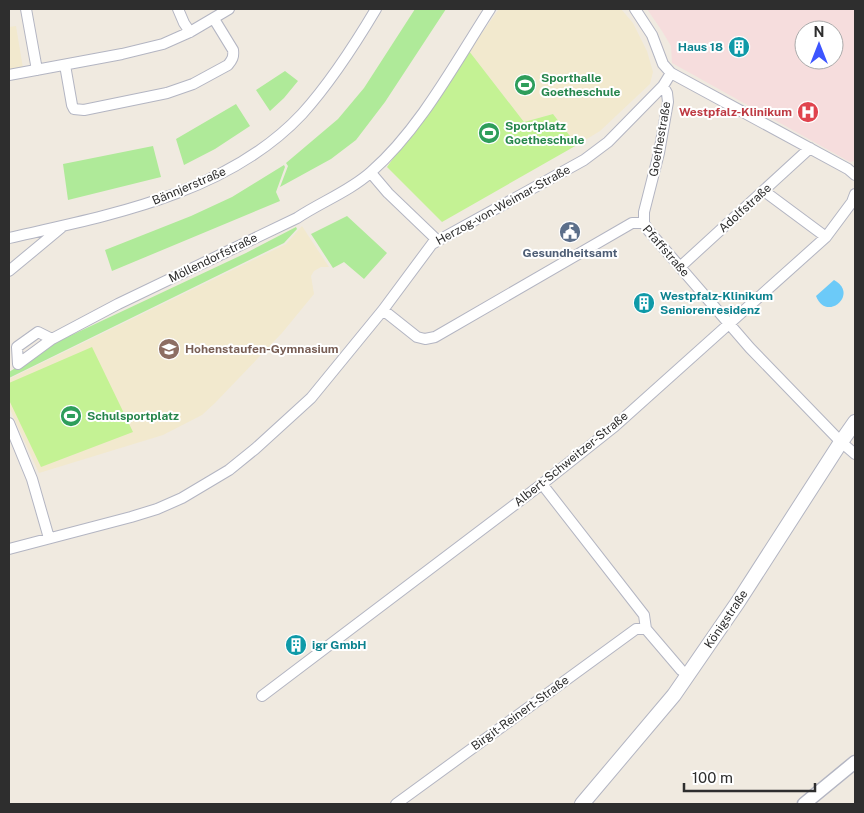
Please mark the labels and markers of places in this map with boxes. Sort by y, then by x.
building icon: Haus 18 [727,35,751,59]
place label: Haus 18 [678,40,723,54]
place label: Sporthalle Goetheschule [541,71,620,99]
sports icon: Sporthalle Goetheschule [513,73,537,97]
hospital icon: Westpfalz-Klinikum [796,100,820,124]
place label: Westpfalz-Klinikum [679,105,792,119]
place label: Sportplatz Goetheschule [505,119,584,147]
sports icon: Sportplatz Goetheschule [477,121,501,145]
public building icon: Gesundheitsamt [558,220,582,244]
place label: Gesundheitsamt [523,246,617,260]
place label: Westpfalz-Klinikum Seniorenresidenz [660,289,773,317]
building icon: Westpfalz-Klinikum Seniorenresidenz [632,291,656,315]
school or university icon: Hohenstaufen-Gymnasium [157,337,181,361]
place label: Hohenstaufen-Gymnasium [185,342,339,356]
sports icon: Schulsportplatz [59,404,83,428]
place label: Schulsportplatz [87,409,179,423]
building icon: igr GmbH [284,633,308,657]
place label: igr GmbH [312,638,367,652]

